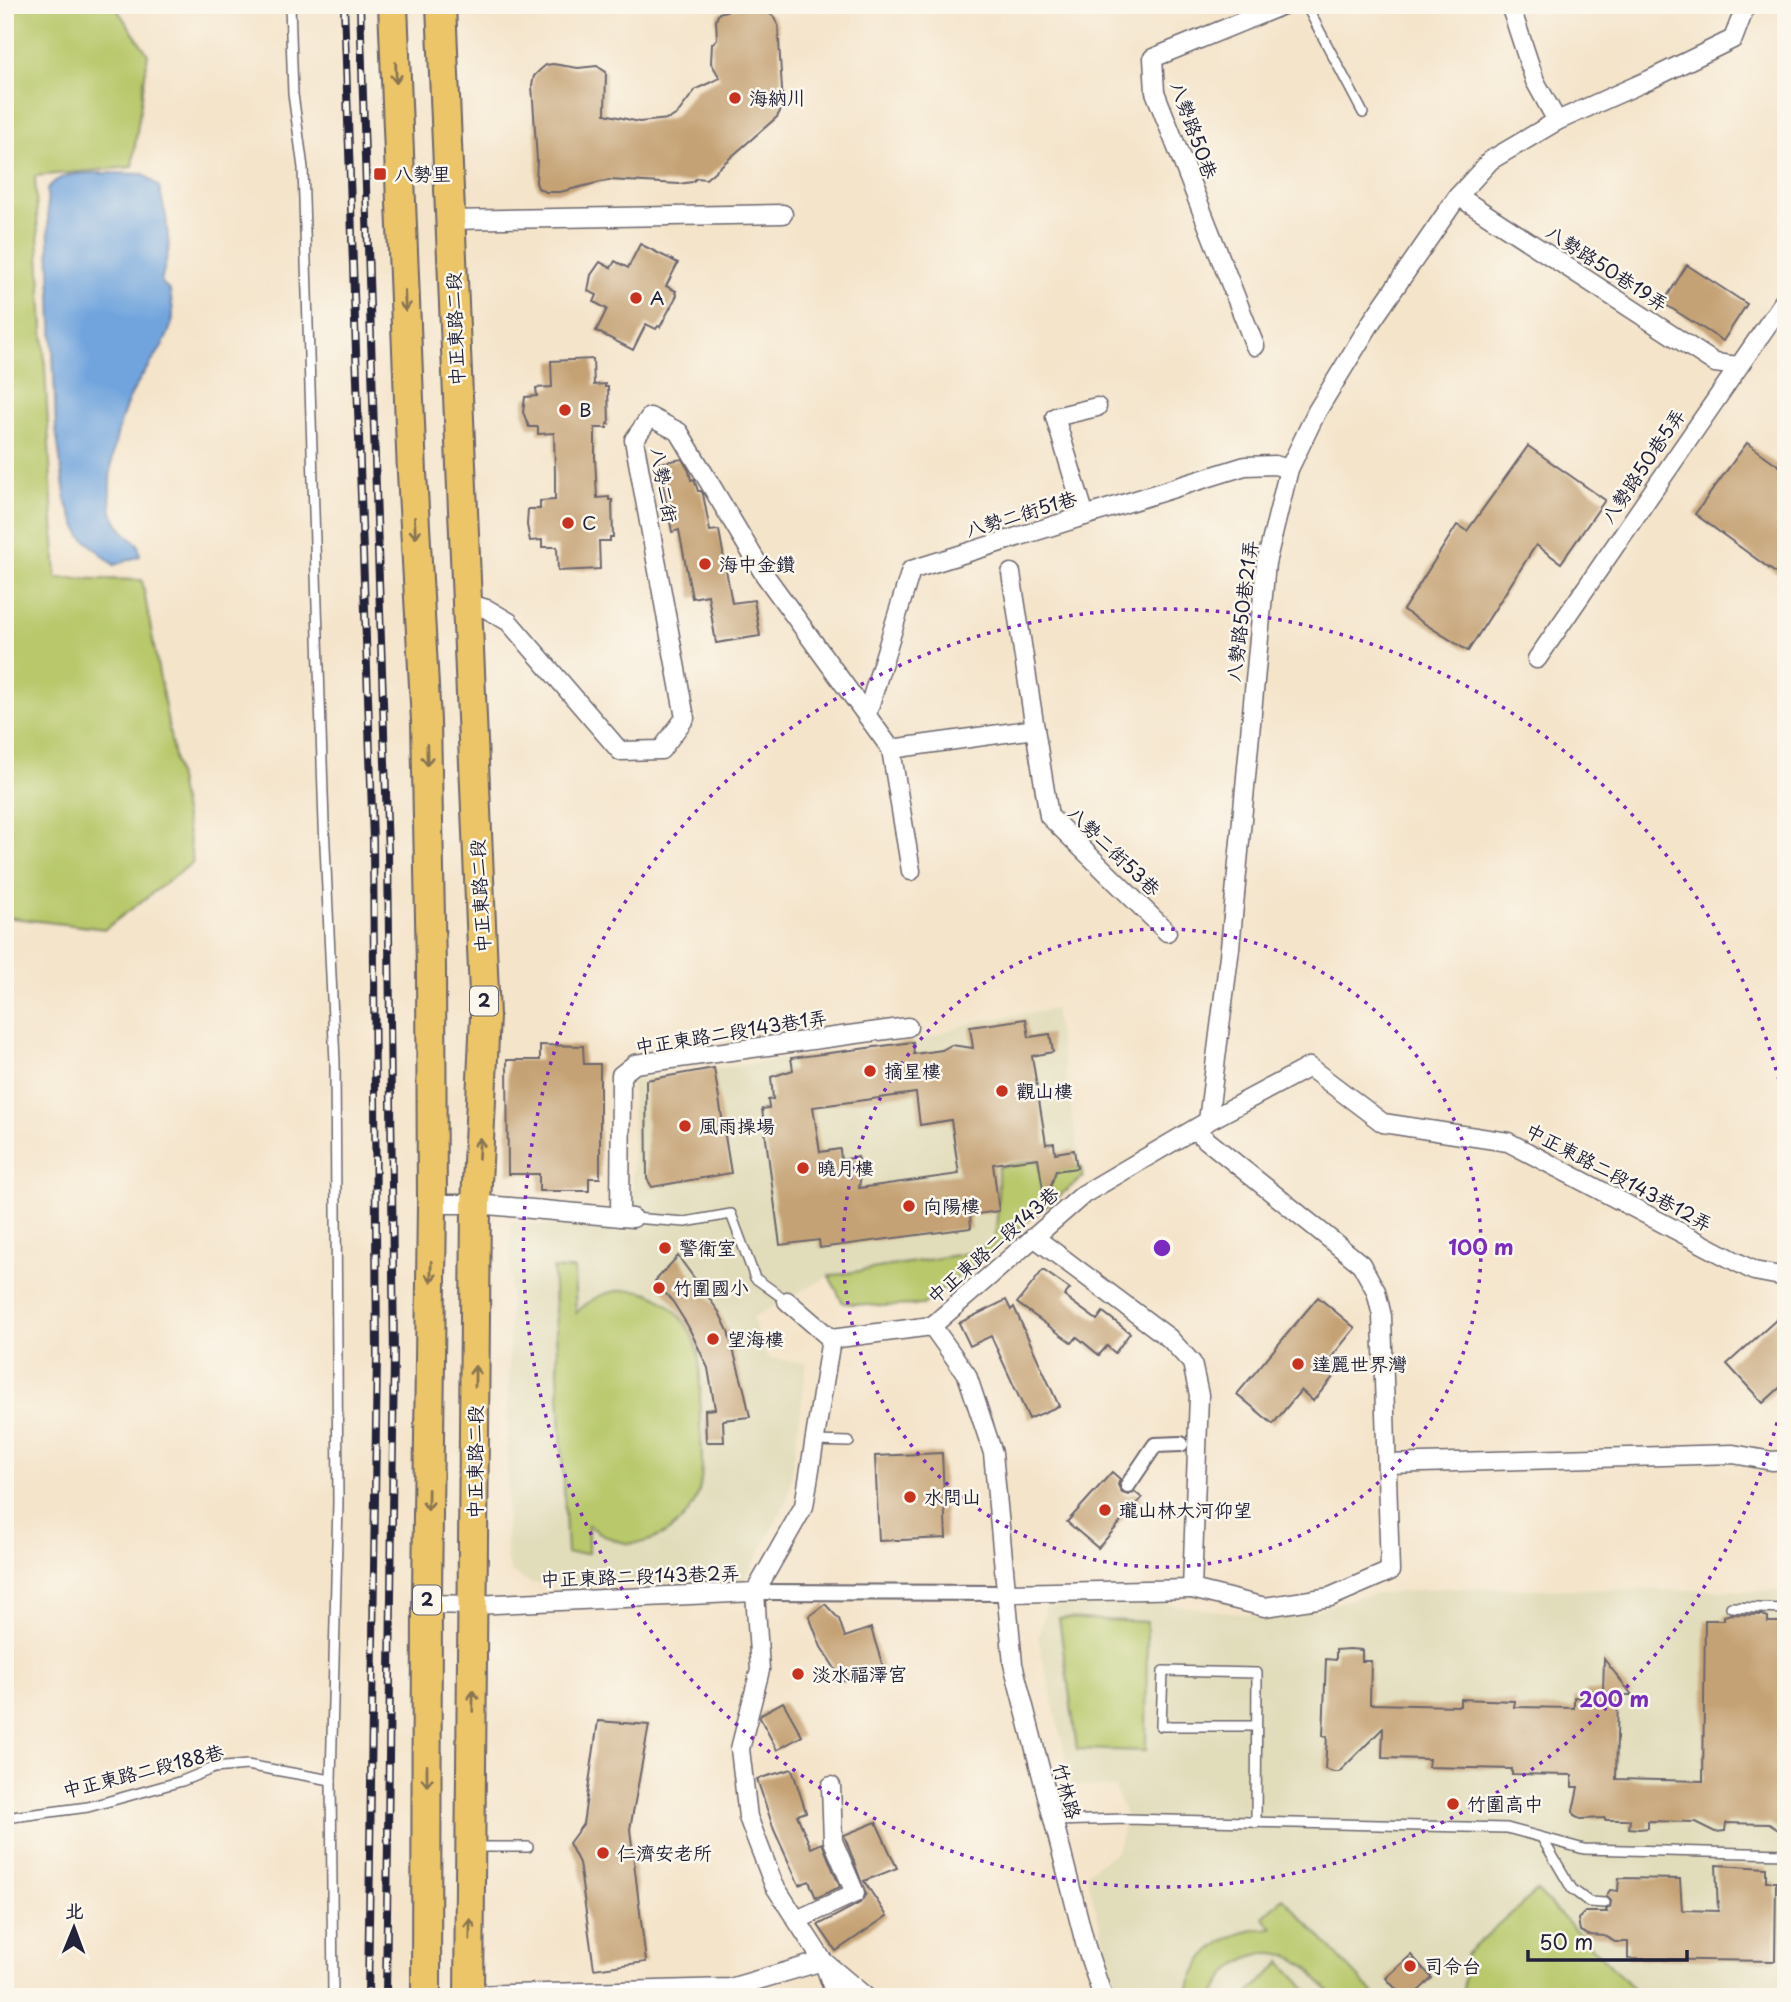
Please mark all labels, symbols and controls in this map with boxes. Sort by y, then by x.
one-way arrow [389,62,402,85]
street label: 八勢路50巷 [1164,77,1226,182]
place label: 海納川 [749,83,806,111]
marker: 海納川 [727,90,743,106]
place label: 八勢里 [394,159,451,187]
marker: 八勢里 [372,166,388,182]
street label: 八勢路50巷19弄 [1541,217,1674,317]
street label: 中正東路二段 [438,272,470,386]
place label: A [650,283,665,311]
one-way arrow [399,289,412,312]
marker: A [628,290,644,306]
place label: B [579,395,592,423]
marker: B [557,402,573,418]
street label: 八勢路50巷5弄 [1593,402,1691,528]
street label: 八勢二街 [645,445,685,525]
street label: 八勢二街51巷 [961,483,1080,543]
place label: C [582,508,597,536]
marker: C [560,515,576,531]
one-way arrow [409,516,422,539]
street label: 八勢路50巷21弄 [1218,538,1264,684]
place label: 海中金鑽 [719,549,795,577]
marker: 海中金鑽 [697,556,713,572]
one-way arrow [420,743,434,766]
street label: 八勢二街53巷 [1062,799,1167,902]
street label: 中正東路二段 [462,838,496,954]
road number: 2 [470,986,498,1016]
street label: 中正東路二段143巷1弄 [633,1002,829,1060]
place label: 摘星樓 [884,1056,941,1084]
marker: 摘星樓 [862,1063,878,1079]
place label: 觀山樓 [1016,1076,1073,1104]
marker: 觀山樓 [994,1083,1010,1099]
place label: 風雨操場 [699,1111,775,1139]
street label: 中正東路二段143巷12弄 [1521,1115,1718,1237]
marker: 風雨操場 [677,1118,693,1134]
one-way arrow [473,1137,486,1160]
place label: 曉月樓 [817,1153,874,1181]
marker: 曉月樓 [795,1160,811,1176]
street label: 中正東路二段143巷 [920,1179,1064,1309]
place label: 向陽樓 [923,1191,980,1219]
marker: 向陽樓 [901,1198,917,1214]
text: 100 m [1448,1230,1514,1262]
place label: 警衛室 [679,1233,736,1261]
centre of rings [1150,1236,1174,1260]
marker: 警衛室 [657,1240,673,1256]
one-way arrow [424,1261,438,1284]
place label: 竹圍國小 [673,1273,749,1301]
marker: 竹圍國小 [651,1280,667,1296]
place label: 望海樓 [727,1324,784,1352]
marker: 望海樓 [705,1331,721,1347]
place label: 達麗世界灣 [1312,1349,1407,1377]
marker: 達麗世界灣 [1290,1356,1306,1372]
one-way arrow [468,1364,482,1387]
street label: 中正東路二段 [460,1405,488,1519]
place label: 水問山 [924,1482,981,1510]
one-way arrow [421,1488,435,1511]
marker: 水問山 [902,1489,918,1505]
place label: 瓏山林大河仰望 [1119,1495,1252,1523]
marker: 瓏山林大河仰望 [1097,1502,1113,1518]
street label: 中正東路二段143巷2弄 [540,1558,740,1592]
road number: 2 [413,1586,441,1615]
place label: 淡水福澤宮 [812,1659,907,1687]
marker: 淡水福澤宮 [790,1666,806,1682]
text: 200 m [1579,1682,1649,1714]
one-way arrow [466,1690,479,1713]
street label: 中正東路二段188巷 [59,1736,226,1804]
street label: 竹林路 [1047,1760,1089,1822]
one-way arrow [420,1764,434,1787]
place label: 竹圍高中 [1467,1789,1543,1817]
marker: 竹圍高中 [1445,1796,1461,1812]
place label: 仁濟安老所 [617,1838,712,1866]
marker: 仁濟安老所 [595,1845,611,1861]
north arrow [38,1894,108,1964]
text: 北 [65,1896,84,1924]
one-way arrow [463,1917,476,1940]
scale bar [1528,1918,1688,1962]
text: 50 m [1539,1925,1593,1957]
place label: 司令台 [1424,1951,1481,1979]
marker: 司令台 [1402,1958,1418,1974]

